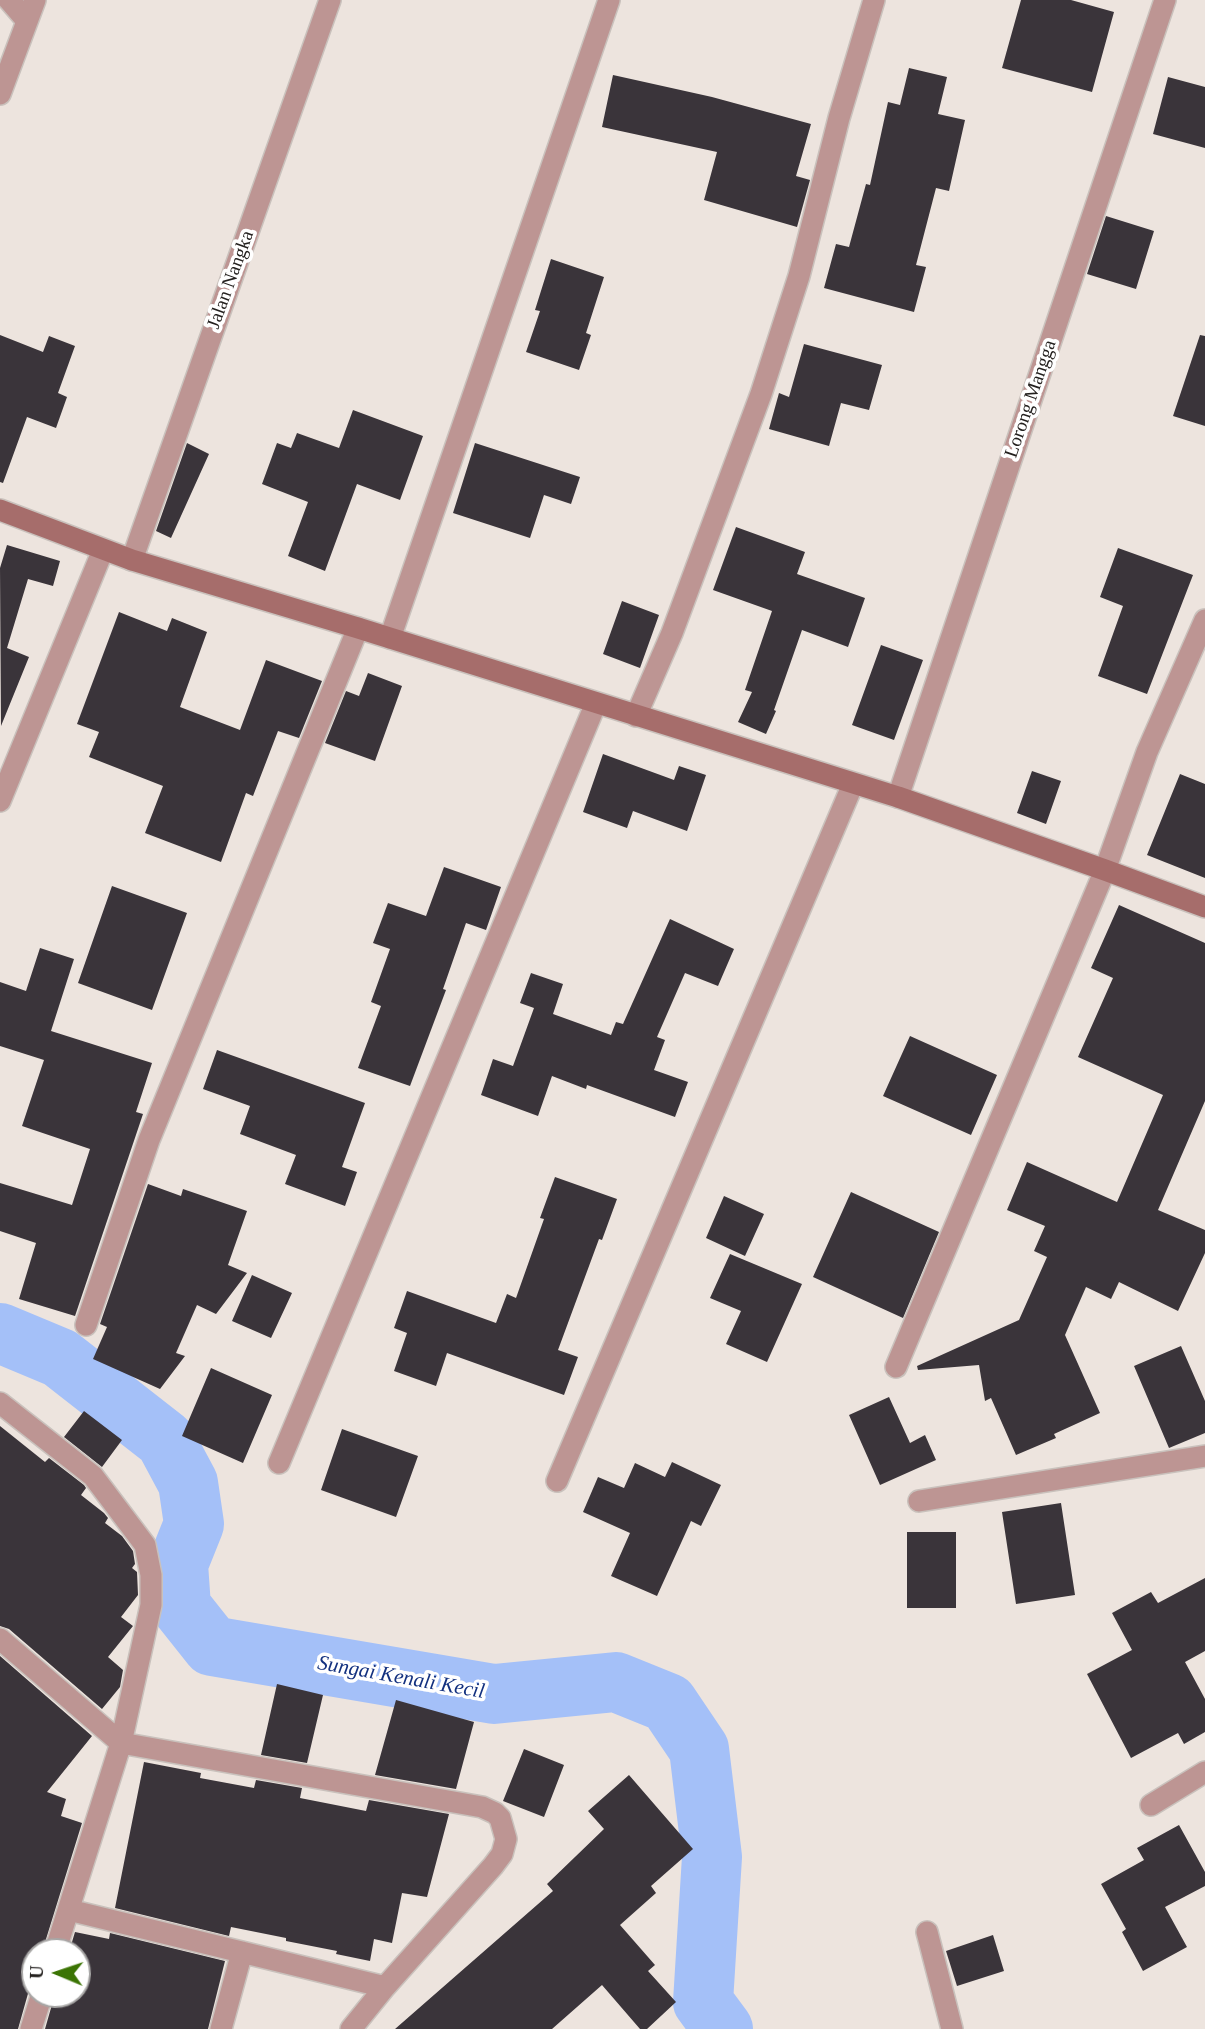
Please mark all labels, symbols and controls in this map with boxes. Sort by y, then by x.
street label: Jalan Nangka [203,228,259,332]
street label: Lorong Mangga [1000,337,1062,461]
water label: Sungai Kenali Kecil [316,1651,486,1705]
north arrow [21,1938,91,2008]
text: U [26,1965,47,1980]

